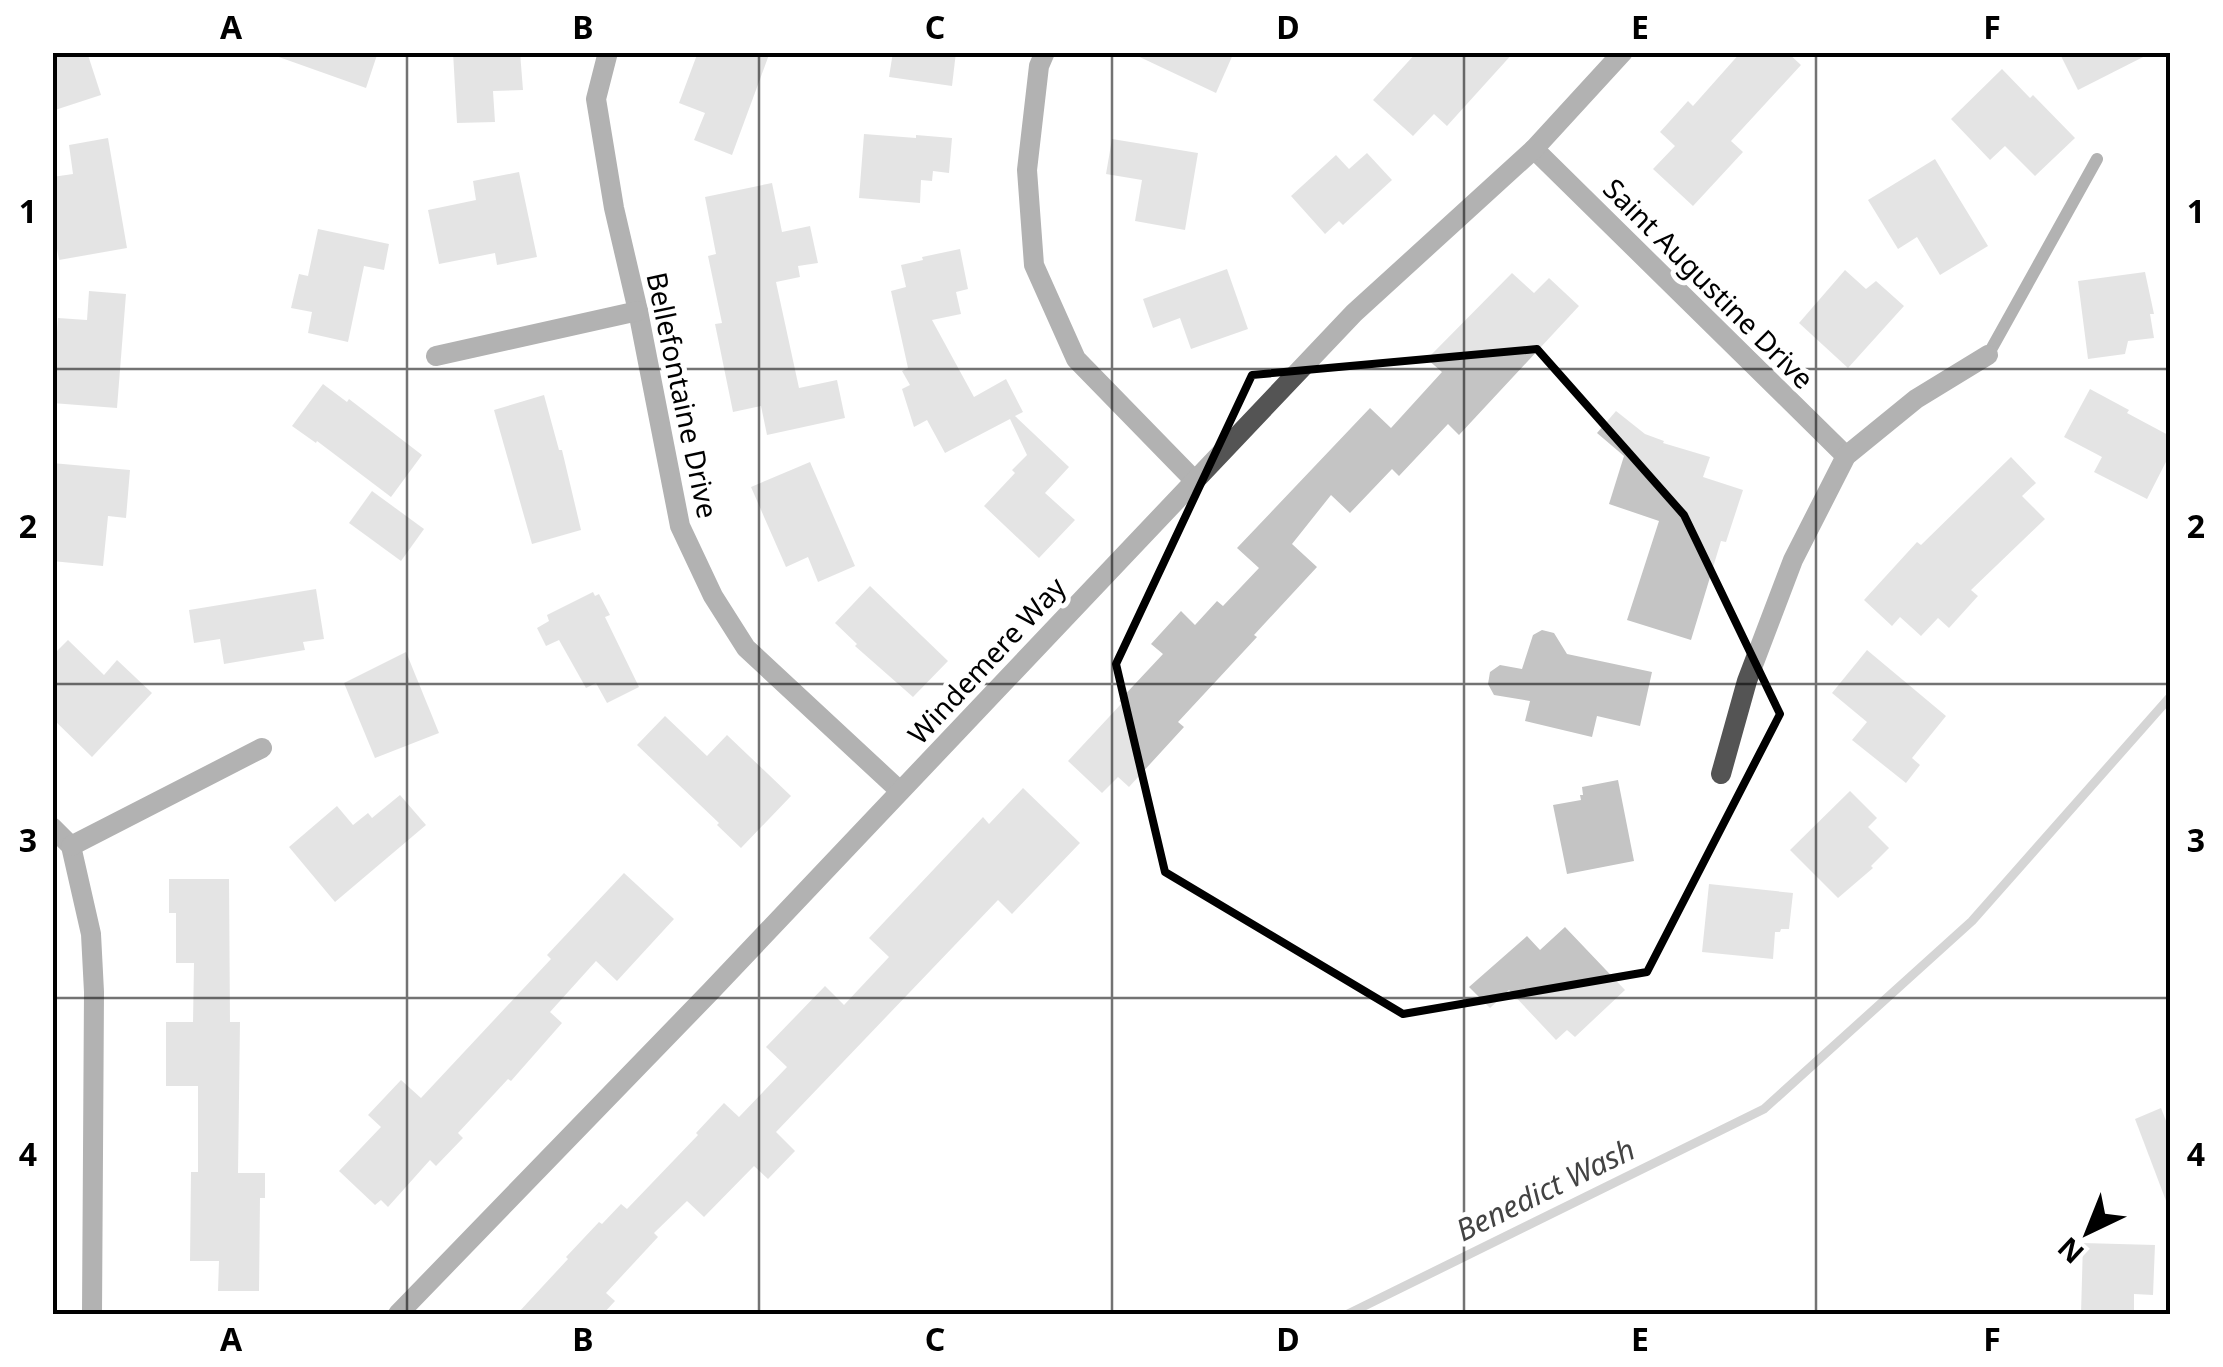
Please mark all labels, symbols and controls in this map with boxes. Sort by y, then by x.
text: A [220,5,243,48]
text: B [572,5,594,48]
text: C [925,5,945,48]
text: D [1276,5,1300,48]
text: E [1631,5,1649,48]
text: F [1983,5,2001,48]
street label: Saint Augustine Drive [1595,169,1823,397]
text: 1 [19,189,37,232]
text: 1 [2187,189,2205,232]
street label: Bellefontaine Drive [638,268,728,522]
text: 2 [19,504,37,547]
text: 2 [2187,504,2205,547]
street label: Windemere Way [899,568,1074,752]
text: 3 [19,818,37,861]
text: 3 [2187,818,2205,861]
water label: Benedict Wash [1449,1128,1641,1250]
text: 4 [19,1132,37,1175]
text: 4 [2187,1132,2205,1175]
north arrow [2038,1182,2138,1282]
text: N [2049,1229,2092,1273]
text: A [220,1317,243,1360]
text: B [572,1317,594,1360]
text: C [925,1317,945,1360]
text: D [1276,1317,1300,1360]
text: E [1631,1317,1649,1360]
text: F [1983,1317,2001,1360]

